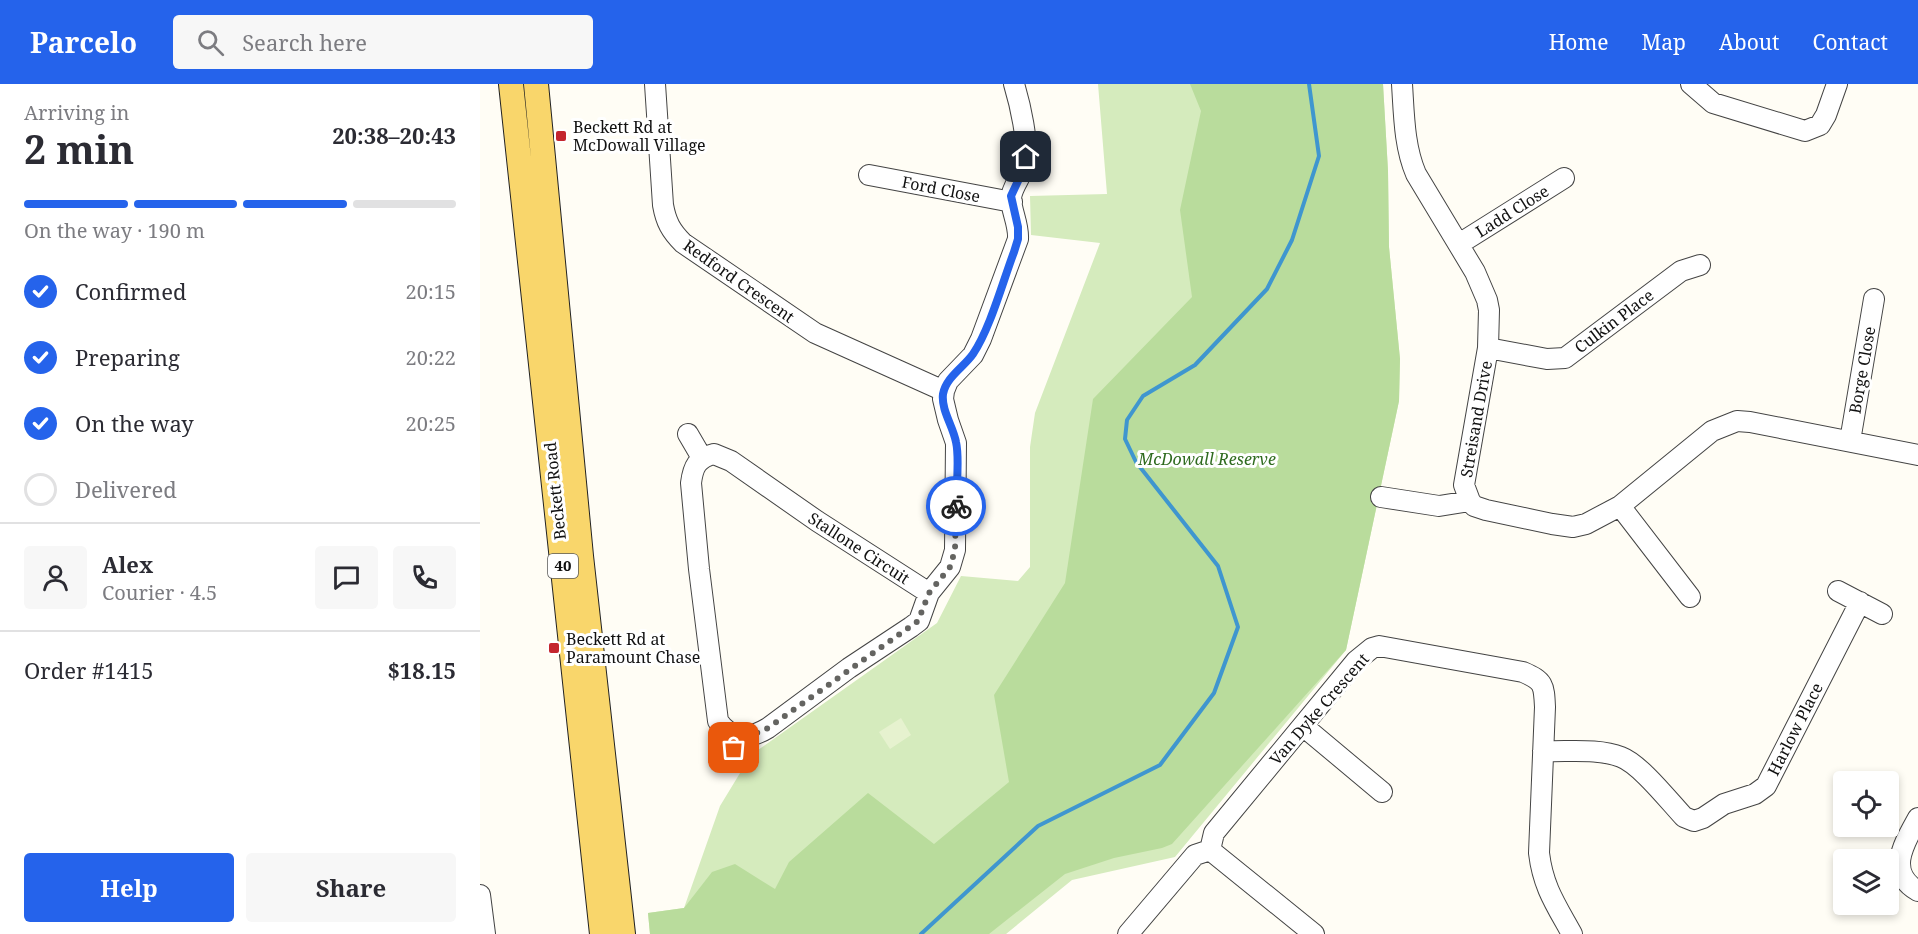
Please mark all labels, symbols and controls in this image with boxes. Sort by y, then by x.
search box [173,15,593,69]
text: Parcelo [30,23,137,61]
icon: search [194,26,227,59]
text: Search here [242,27,367,57]
text: Home [1549,28,1609,56]
text: Map [1642,28,1686,56]
text: About [1719,28,1780,56]
text: Contact [1813,28,1888,56]
text: Arriving in [24,99,129,126]
place label: Beckett Rd at McDowall Village [573,116,706,156]
text: 20:38–20:43 [332,120,456,150]
text: 2 min [24,122,134,175]
marker: Beckett Rd at McDowall Village [554,129,568,143]
pin [1000,131,1051,182]
icon: home [1009,140,1042,173]
street label: Ford Close [900,171,982,207]
street label: Ladd Close [1471,180,1553,242]
text: On the way · 190 m [24,217,205,244]
street label: Redford Crescent [679,234,799,328]
icon: check [24,275,57,308]
text: Confirmed [75,276,186,306]
text: 20:15 [406,278,456,305]
street label: Culkin Place [1570,284,1658,358]
street label: Borge Close [1843,325,1881,415]
icon: check [24,341,57,374]
text: Preparing [75,342,180,372]
text: 20:22 [406,344,456,371]
street label: Streisand Drive [1455,359,1497,479]
icon: check [24,407,57,440]
text: On the way [75,408,194,438]
text: 20:25 [406,410,456,437]
street label: Beckett Road [539,441,571,541]
park label: McDowall Reserve [1137,448,1276,470]
text: Delivered [75,474,177,504]
courier [926,476,986,536]
icon: bike [940,490,973,523]
street label: Stallone Circuit [804,507,914,589]
button: person [24,546,87,609]
button: chat [315,546,378,609]
button: phone [393,546,456,609]
text: Alex [102,549,153,579]
road number: 40 [548,554,578,578]
text: Courier · 4.5 [102,579,217,606]
place label: Beckett Rd at Paramount Chase [566,628,700,668]
marker: Beckett Rd at Paramount Chase [547,641,561,655]
street label: Van Dyke Crescent [1264,648,1374,770]
text: Order #1415 [24,655,154,685]
text: $18.15 [387,655,456,685]
street label: Harlow Place [1762,679,1828,779]
pin [708,722,759,773]
icon: bag [717,731,750,764]
map controls [1833,771,1899,915]
button: locate [1833,771,1899,837]
button: layers [1833,849,1899,915]
button: Help [24,853,234,922]
button: Share [246,853,456,922]

